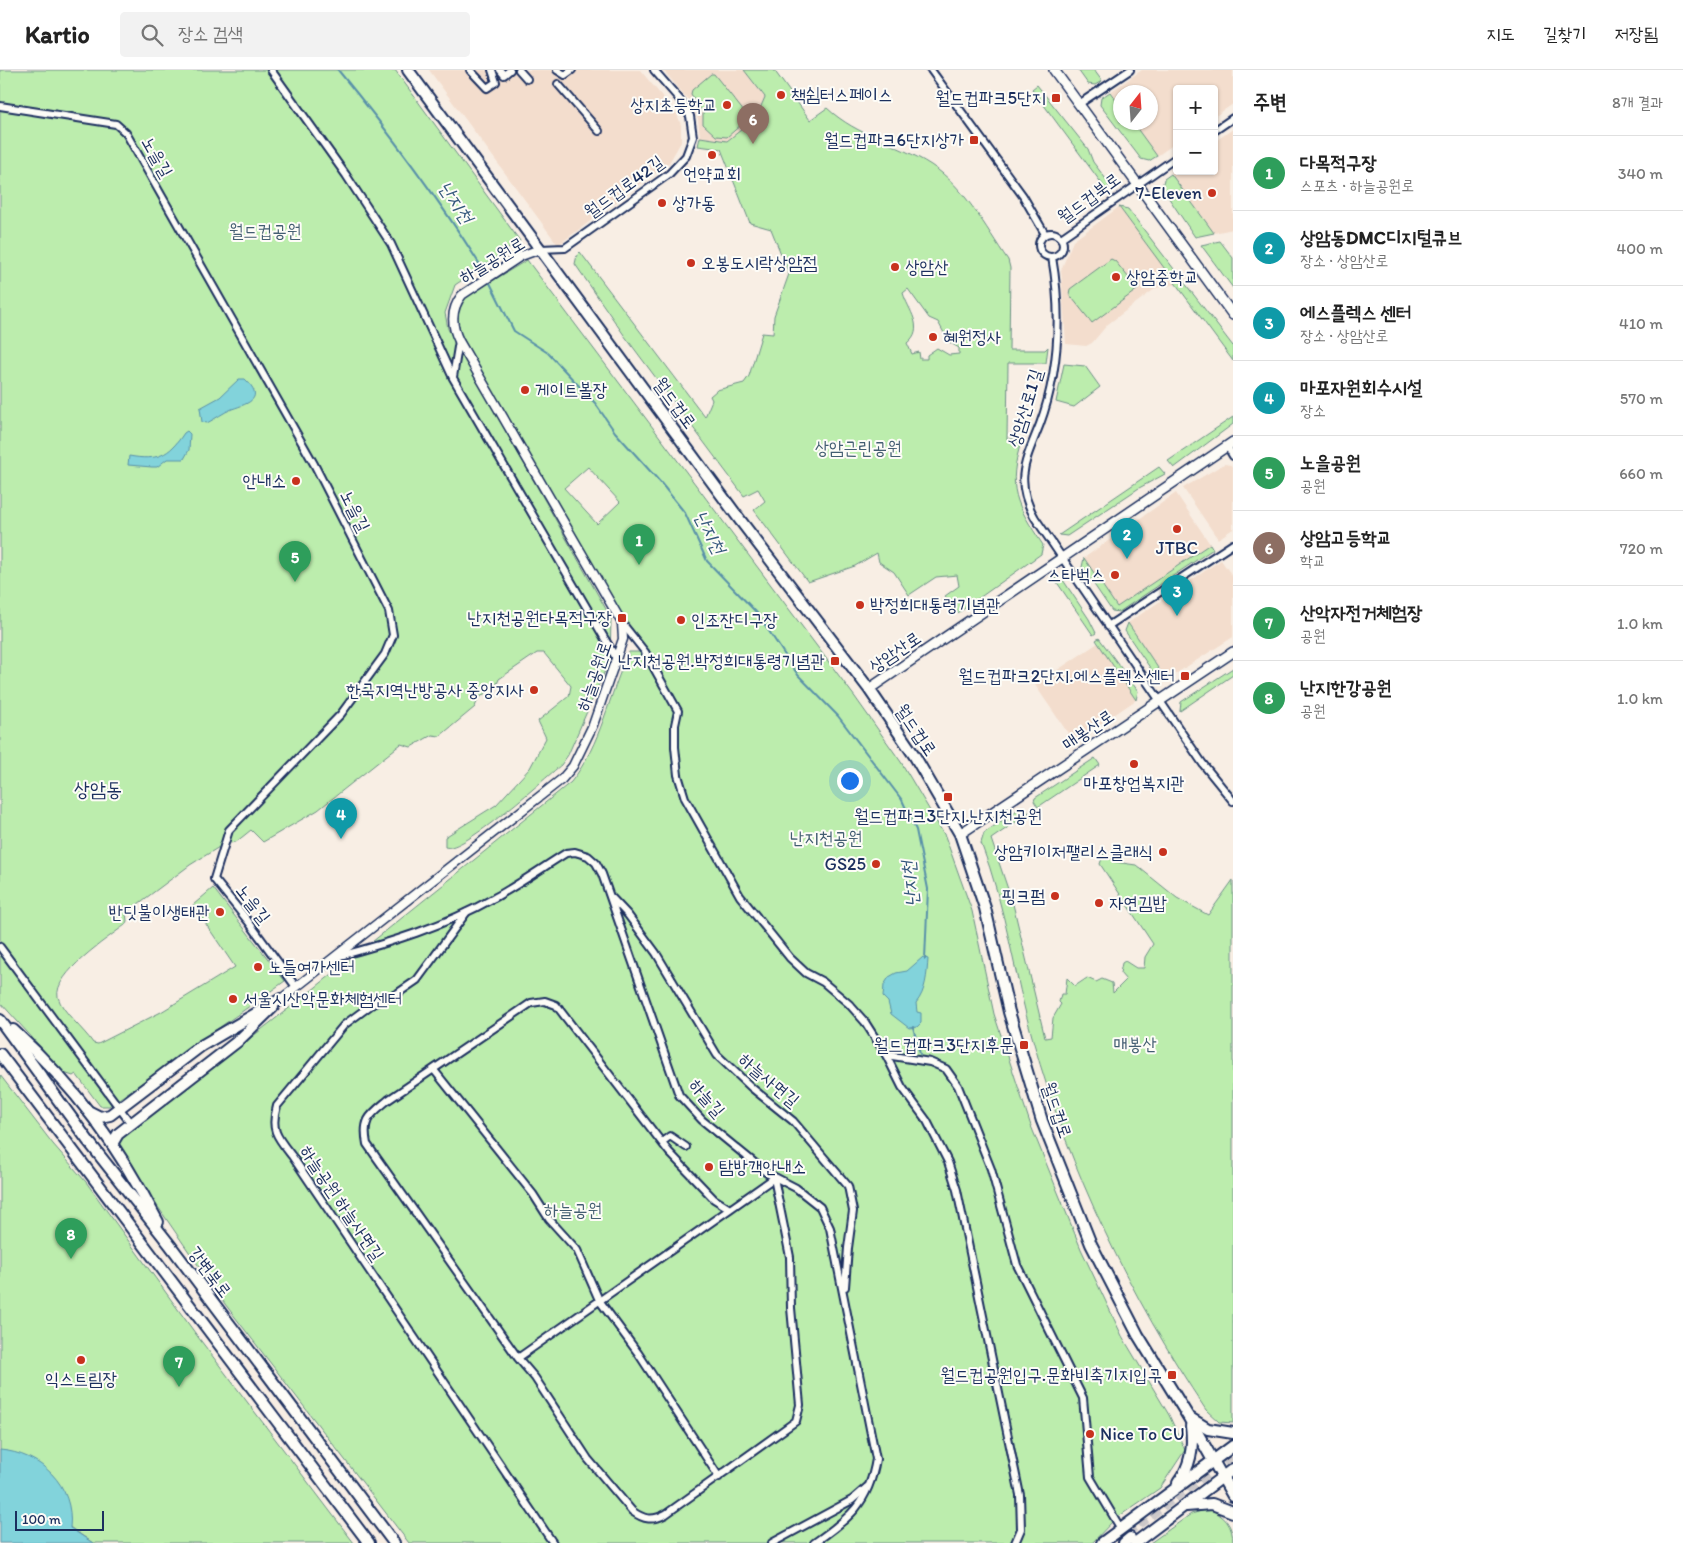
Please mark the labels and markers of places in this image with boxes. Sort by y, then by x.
place label: 책쉼터스페이스 [791,84,892,106]
place label: 월드컵파크5단지 [935,87,1046,109]
marker: 책쉼터스페이스 [775,89,787,101]
marker: 월드컵파크5단지 [1050,92,1062,104]
place label: 상지초등학교 [630,94,717,116]
marker: 상지초등학교 [721,99,733,111]
pin: 6 [737,103,769,144]
place label: 월드컵파크6단지상가 [824,129,965,151]
marker: 월드컵파크6단지상가 [968,134,980,146]
marker: 언약교회 [706,149,718,161]
place label: 언약교회 [683,163,741,185]
place label: 7-Eleven [1135,182,1202,204]
marker: 7-Eleven [1206,187,1218,199]
place label: 상가동 [672,192,715,214]
marker: 상가동 [656,197,668,209]
place label: 오봉도시락상암점 [701,252,817,274]
place label: 상암산 [905,256,949,278]
marker: 오봉도시락상암점 [685,257,697,269]
marker: 상암산 [889,261,901,273]
place label: 상암중학교 [1126,266,1198,288]
marker: 상암중학교 [1110,271,1122,283]
place label: 혜원정사 [943,326,1001,348]
marker: 혜원정사 [927,331,939,343]
place label: 게이트볼장 [535,379,607,401]
marker: 게이트볼장 [519,384,531,396]
place label: 안내소 [243,470,286,492]
marker: 안내소 [290,475,302,487]
pin: 2 [1111,518,1143,559]
marker: JTBC [1171,523,1183,535]
pin: 1 [623,524,655,565]
place label: JTBC [1156,537,1198,559]
pin: 5 [279,541,311,582]
place label: 스타벅스 [1047,564,1105,586]
marker: 스타벅스 [1109,569,1121,581]
pin: 3 [1161,575,1193,616]
place label: 박정희대통령기념관 [870,594,1000,616]
marker: 박정희대통령기념관 [854,599,866,611]
place label: 난지천공원다목적구장 [467,607,612,629]
place label: 인조잔디구장 [691,609,778,631]
marker: 난지천공원다목적구장 [616,612,628,624]
marker: 인조잔디구장 [675,614,687,626]
place label: 난지천공원.박정희대통령기념관 [618,650,825,672]
marker: 난지천공원.박정희대통령기념관 [829,655,841,667]
place label: 월드컵파크2단지.에스플렉스센터 [958,665,1175,687]
marker: 월드컵파크2단지.에스플렉스센터 [1179,670,1191,682]
place label: 한국지역난방공사 중앙지사 [346,679,525,701]
marker: 한국지역난방공사 중앙지사 [528,684,540,696]
marker: 마포창업복지관 [1128,758,1140,770]
place label: 마포창업복지관 [1083,772,1185,794]
marker: 월드컵파크3단지.난지천공원 [942,791,954,803]
pin: 4 [325,798,357,839]
place label: 월드컵파크3단지.난지천공원 [854,805,1042,827]
place label: 상암키이저팰리스클래식 [994,841,1153,863]
marker: 상암키이저팰리스클래식 [1157,846,1169,858]
place label: GS25 [825,853,866,875]
marker: GS25 [870,858,882,870]
place label: 핑크펌 [1002,885,1045,907]
marker: 핑크펌 [1049,890,1061,902]
place label: 자연김밥 [1109,892,1167,914]
marker: 자연김밥 [1093,897,1105,909]
place label: 반딧불이생태관 [109,901,210,923]
marker: 반딧불이생태관 [214,906,226,918]
place label: 노들여가센터 [268,956,355,978]
marker: 노들여가센터 [252,961,264,973]
place label: 서울시산악문화체험센터 [243,988,402,1010]
marker: 서울시산악문화체험센터 [227,993,239,1005]
place label: 월드컵파크3단지후문 [874,1034,1014,1056]
marker: 월드컵파크3단지후문 [1018,1039,1030,1051]
place label: 탐방객안내소 [719,1156,806,1178]
marker: 탐방객안내소 [703,1161,715,1173]
pin: 8 [55,1218,87,1259]
pin: 7 [163,1346,195,1387]
marker: 익스트림장 [75,1354,87,1366]
place label: 월드컵공원입구.문화비축기지입구 [940,1364,1162,1386]
place label: 익스트림장 [45,1368,117,1390]
marker: 월드컵공원입구.문화비축기지입구 [1166,1369,1178,1381]
place label: Nice To CU [1100,1423,1185,1445]
marker: Nice To CU [1084,1428,1096,1440]

